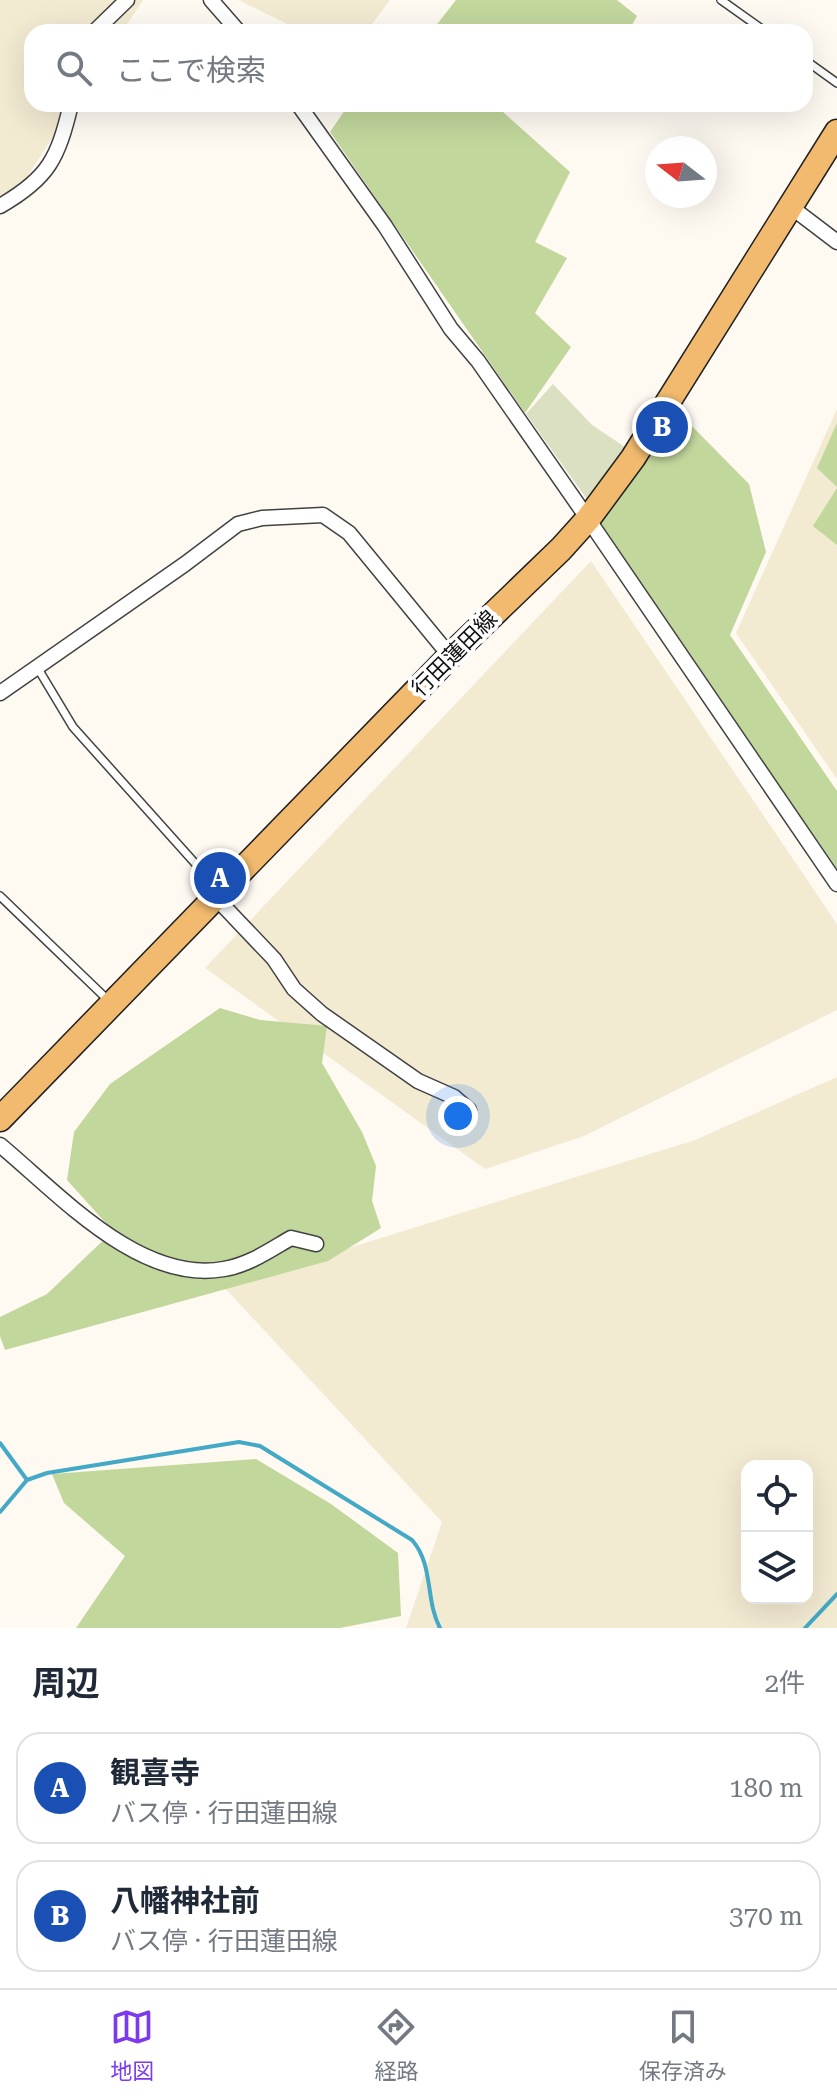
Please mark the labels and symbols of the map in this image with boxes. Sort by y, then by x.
north arrow [645,136,717,208]
pin: B [636,397,688,457]
street label: 行田蓮田線 [407,606,502,701]
pin: A [194,848,246,908]
your location [438,1096,478,1136]

